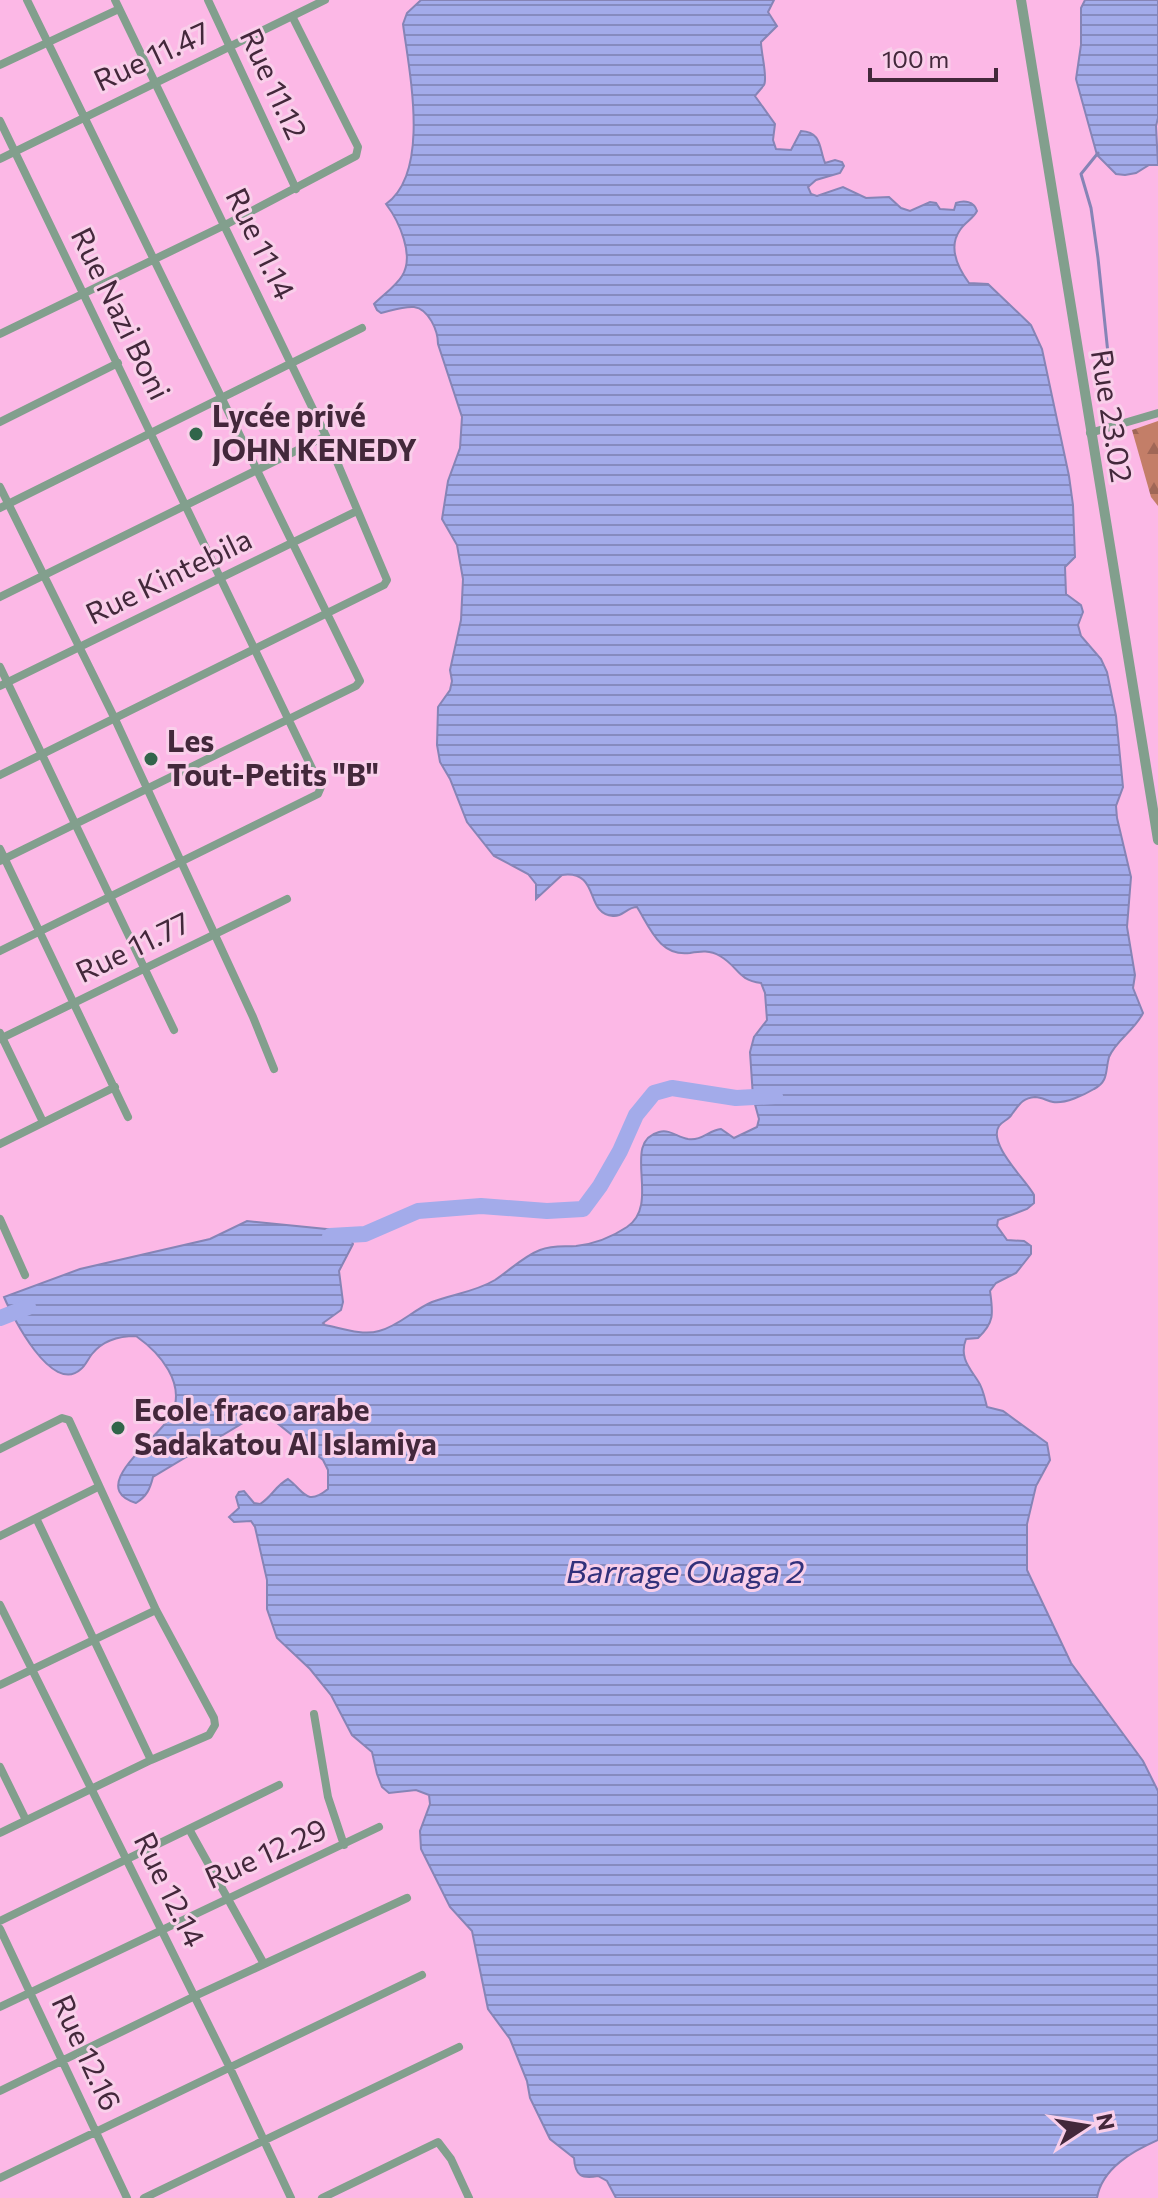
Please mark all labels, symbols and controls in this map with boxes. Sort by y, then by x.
street label: Rue 11.47 [87,12,215,98]
street label: Rue 11.12 [234,22,317,144]
scale bar [870,32,996,82]
text: 100 m [882,44,949,73]
street label: Rue 11.14 [219,181,305,305]
street label: Rue Nazi Boni [65,221,180,405]
street label: Rue 23.02 [1085,346,1142,485]
place label: Lycée privé JOHN KENEDY [212,396,417,467]
marker: Lycée privé JOHN KENEDY [187,425,205,443]
street label: Rue Kintebila [79,519,257,631]
place label: Les Tout-Petits "B" [167,721,379,792]
marker: Les Tout-Petits "B" [142,750,160,768]
street label: Rue 11.77 [69,902,195,989]
place label: Ecole fraco arabe Sadakatou Al Islamiya [134,1390,437,1461]
marker: Ecole fraco arabe Sadakatou Al Islamiya [109,1419,127,1437]
water label: Barrage Ouaga 2 [566,1550,804,1590]
street label: Rue 12.29 [198,1808,332,1895]
street label: Rue 12.14 [128,1825,215,1952]
street label: Rue 12.16 [45,1988,131,2116]
north arrow [1046,2086,1126,2166]
text: N [1091,2111,1121,2133]

